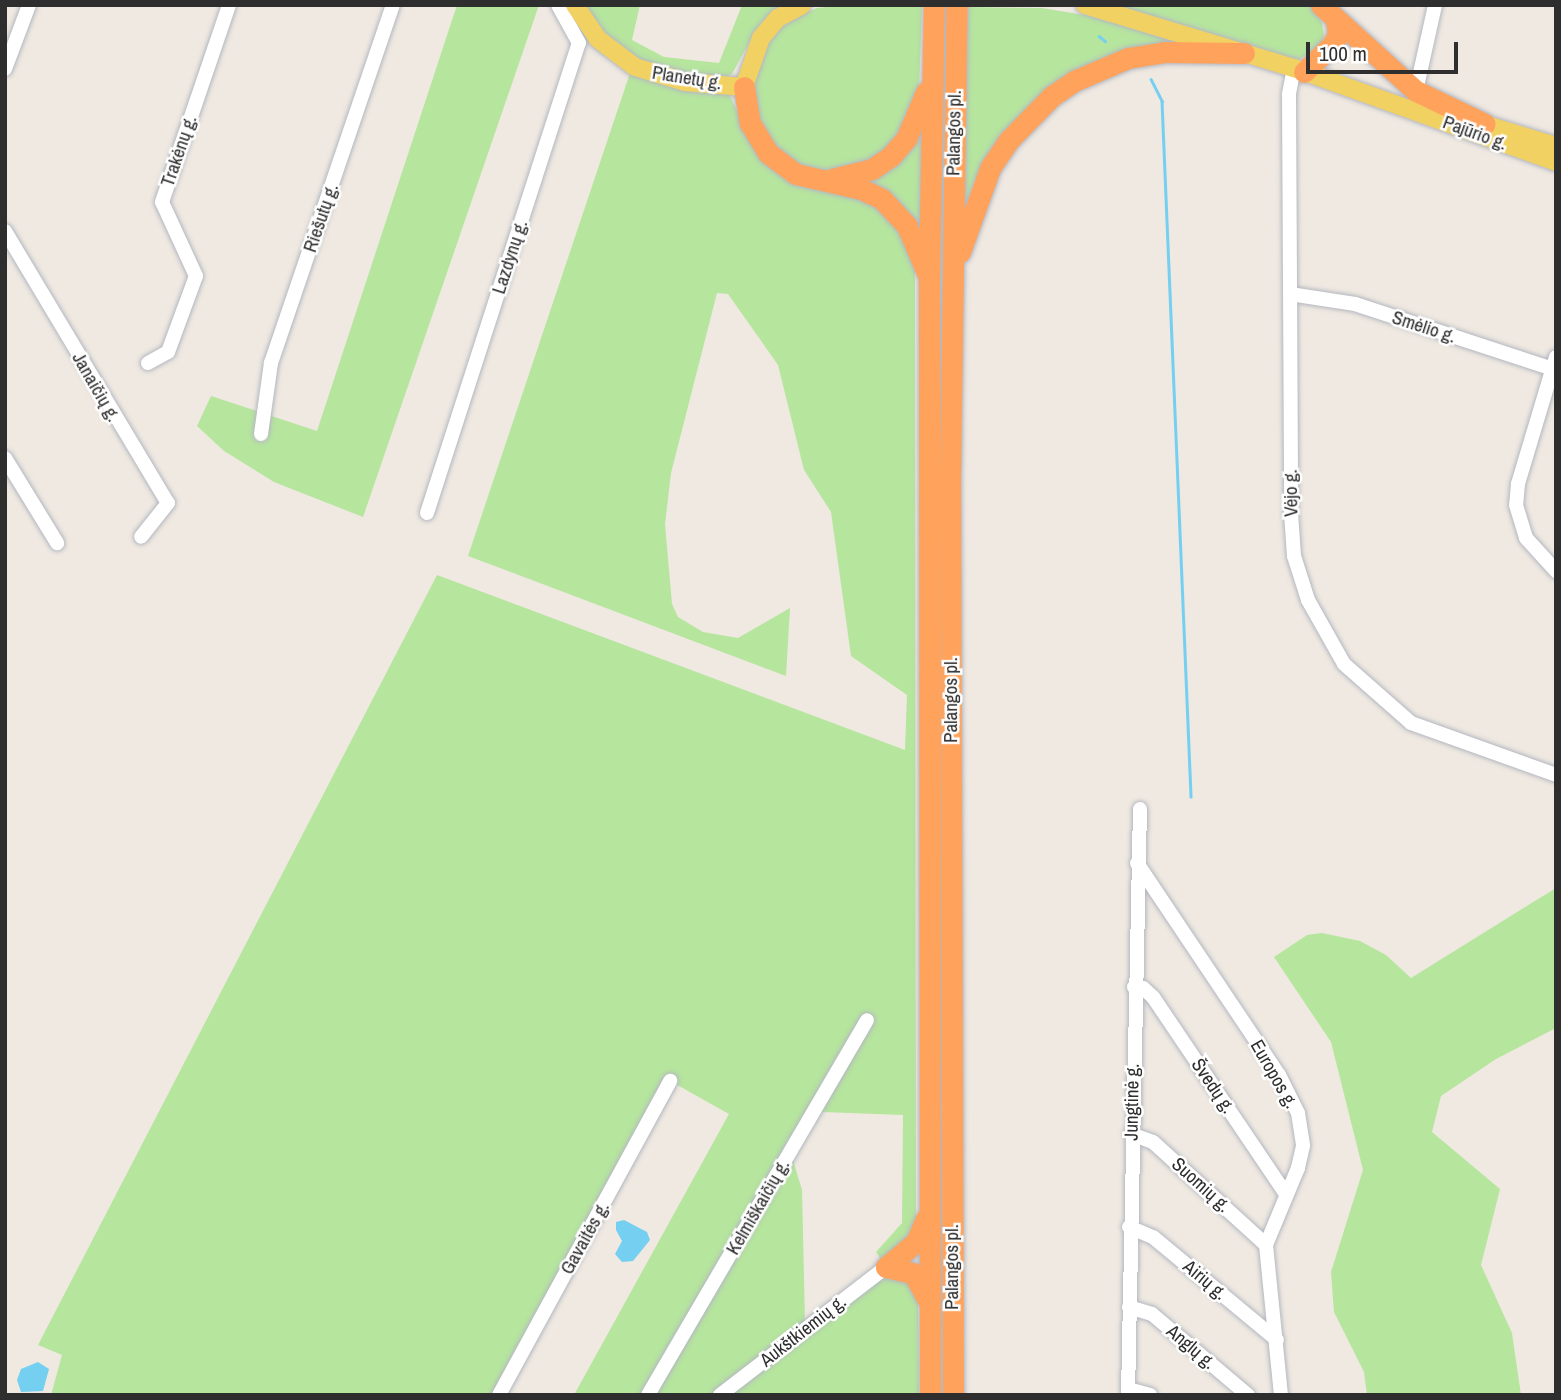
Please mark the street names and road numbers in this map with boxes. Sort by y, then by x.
street label: Planetų g. [651,61,723,95]
street label: Palangos pl. [942,90,966,176]
street label: Pajūrio g. [1440,111,1510,155]
street label: Trakėnų g. [156,112,202,190]
street label: Riešutų g. [299,181,343,255]
street label: Lazdynų g. [487,217,533,297]
street label: Smėlio g. [1389,306,1459,348]
street label: Janaičių g. [67,348,125,426]
street label: Vėjo g. [1279,469,1303,517]
street label: Palangos pl. [940,657,962,743]
street label: Europos g. [1245,1036,1303,1112]
street label: Švedų g. [1186,1054,1240,1118]
street label: Jungtinė g. [1120,1063,1144,1141]
street label: Suomių g. [1167,1153,1235,1217]
street label: Kelmiškaičių g. [721,1155,795,1259]
street label: Gavaitės g. [556,1198,614,1278]
street label: Palangos pl. [941,1224,963,1310]
street label: Airių g. [1178,1255,1232,1305]
street label: Aukštkiemių g. [755,1290,851,1372]
street label: Anglų g. [1162,1320,1220,1374]

